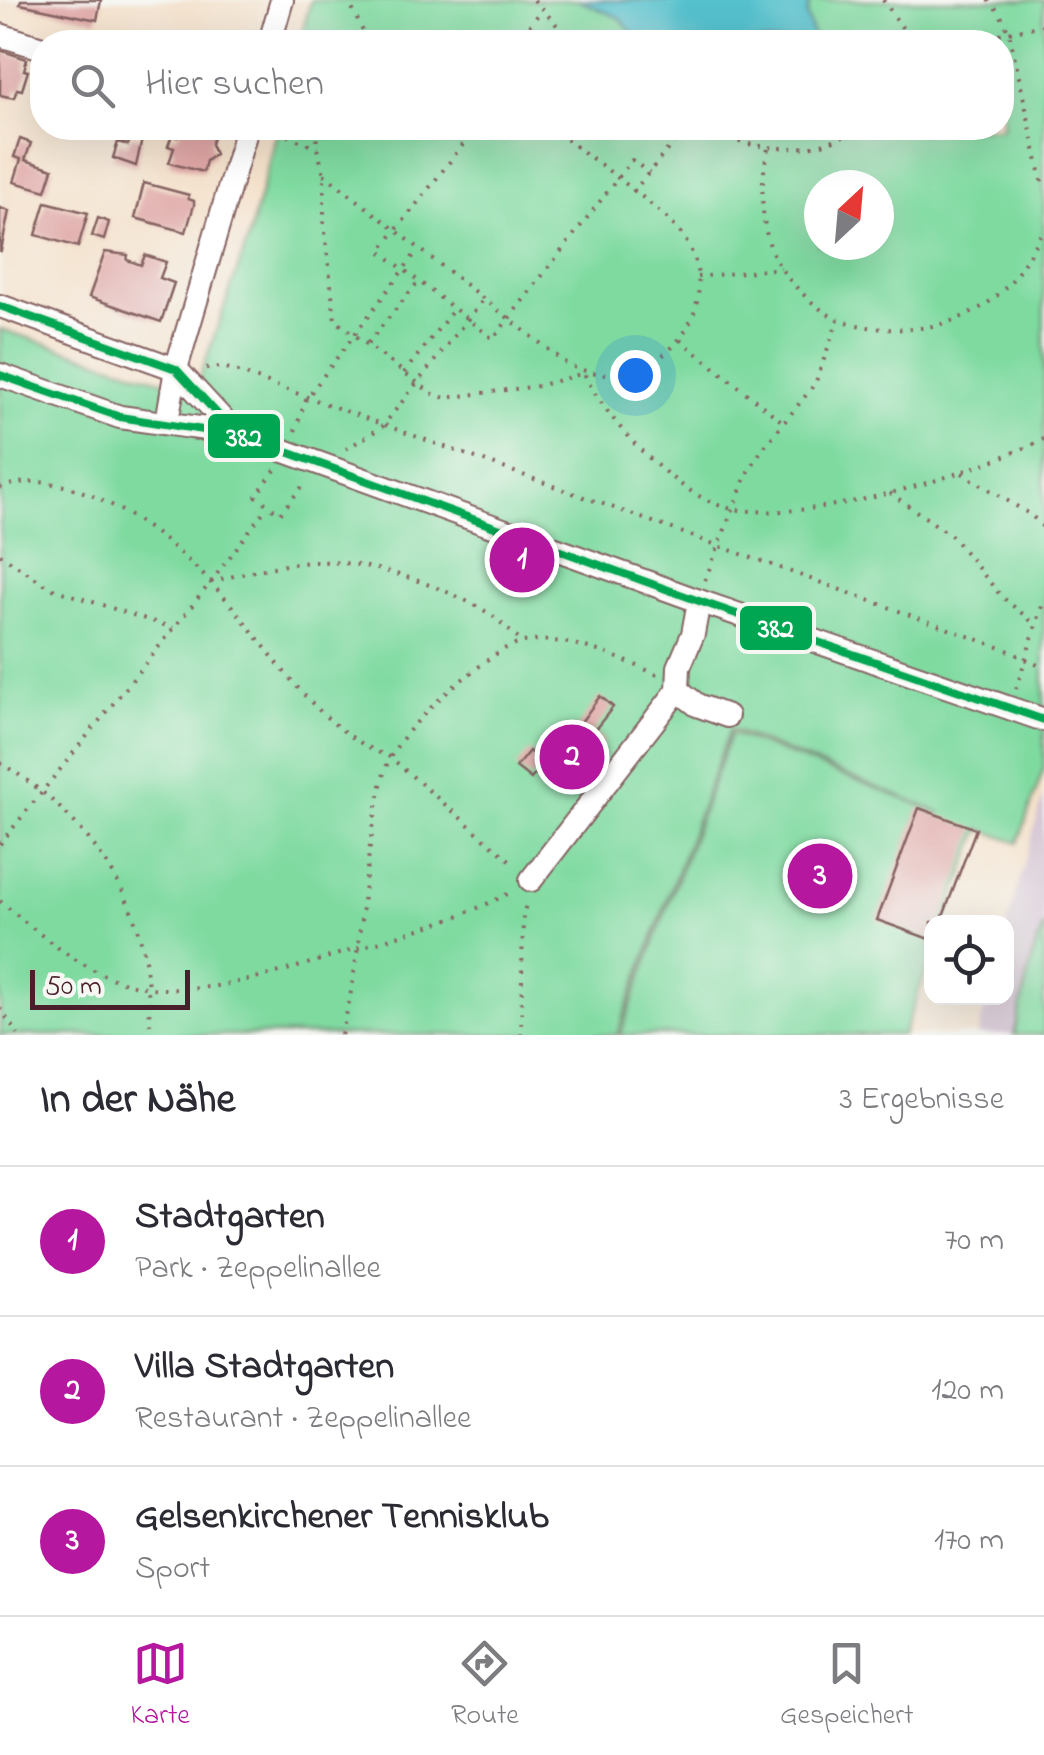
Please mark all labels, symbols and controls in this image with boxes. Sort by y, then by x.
search box [30,30,1014,140]
text: Hier suchen [145,57,324,113]
icon: search [65,58,120,113]
north arrow [804,170,894,260]
your location [610,350,661,401]
line badge: 382 [206,412,282,460]
text: 382 [225,419,262,460]
pin: 1 [490,522,554,598]
line badge: 382 [738,604,814,652]
text: 382 [757,610,794,651]
pin: 2 [540,720,604,794]
pin: 3 [788,838,852,914]
map controls [924,915,1014,1005]
button: locate [924,915,1014,1005]
scale bar [30,965,190,1010]
text: 50 m [45,967,102,1008]
text: In der Nähe [40,1070,235,1131]
text: 3 Ergebnisse [839,1077,1004,1124]
text: Stadtgarten [135,1190,325,1246]
text: 1 [67,1218,78,1265]
text: 70 m [944,1218,1004,1265]
text: Park · Zeppelinallee [135,1246,381,1293]
text: Villa Stadtgarten [135,1340,394,1396]
text: 2 [65,1368,80,1415]
text: 120 m [931,1368,1004,1415]
text: Restaurant · Zeppelinallee [135,1396,471,1443]
text: Gelsenkirchener Tennisklub [135,1490,549,1546]
text: 3 [66,1518,79,1565]
text: 170 m [934,1518,1004,1565]
text: Sport [135,1546,210,1593]
tab: Karte [131,1636,190,1737]
tab: Route [451,1636,519,1737]
tab: Gespeichert [780,1636,913,1737]

